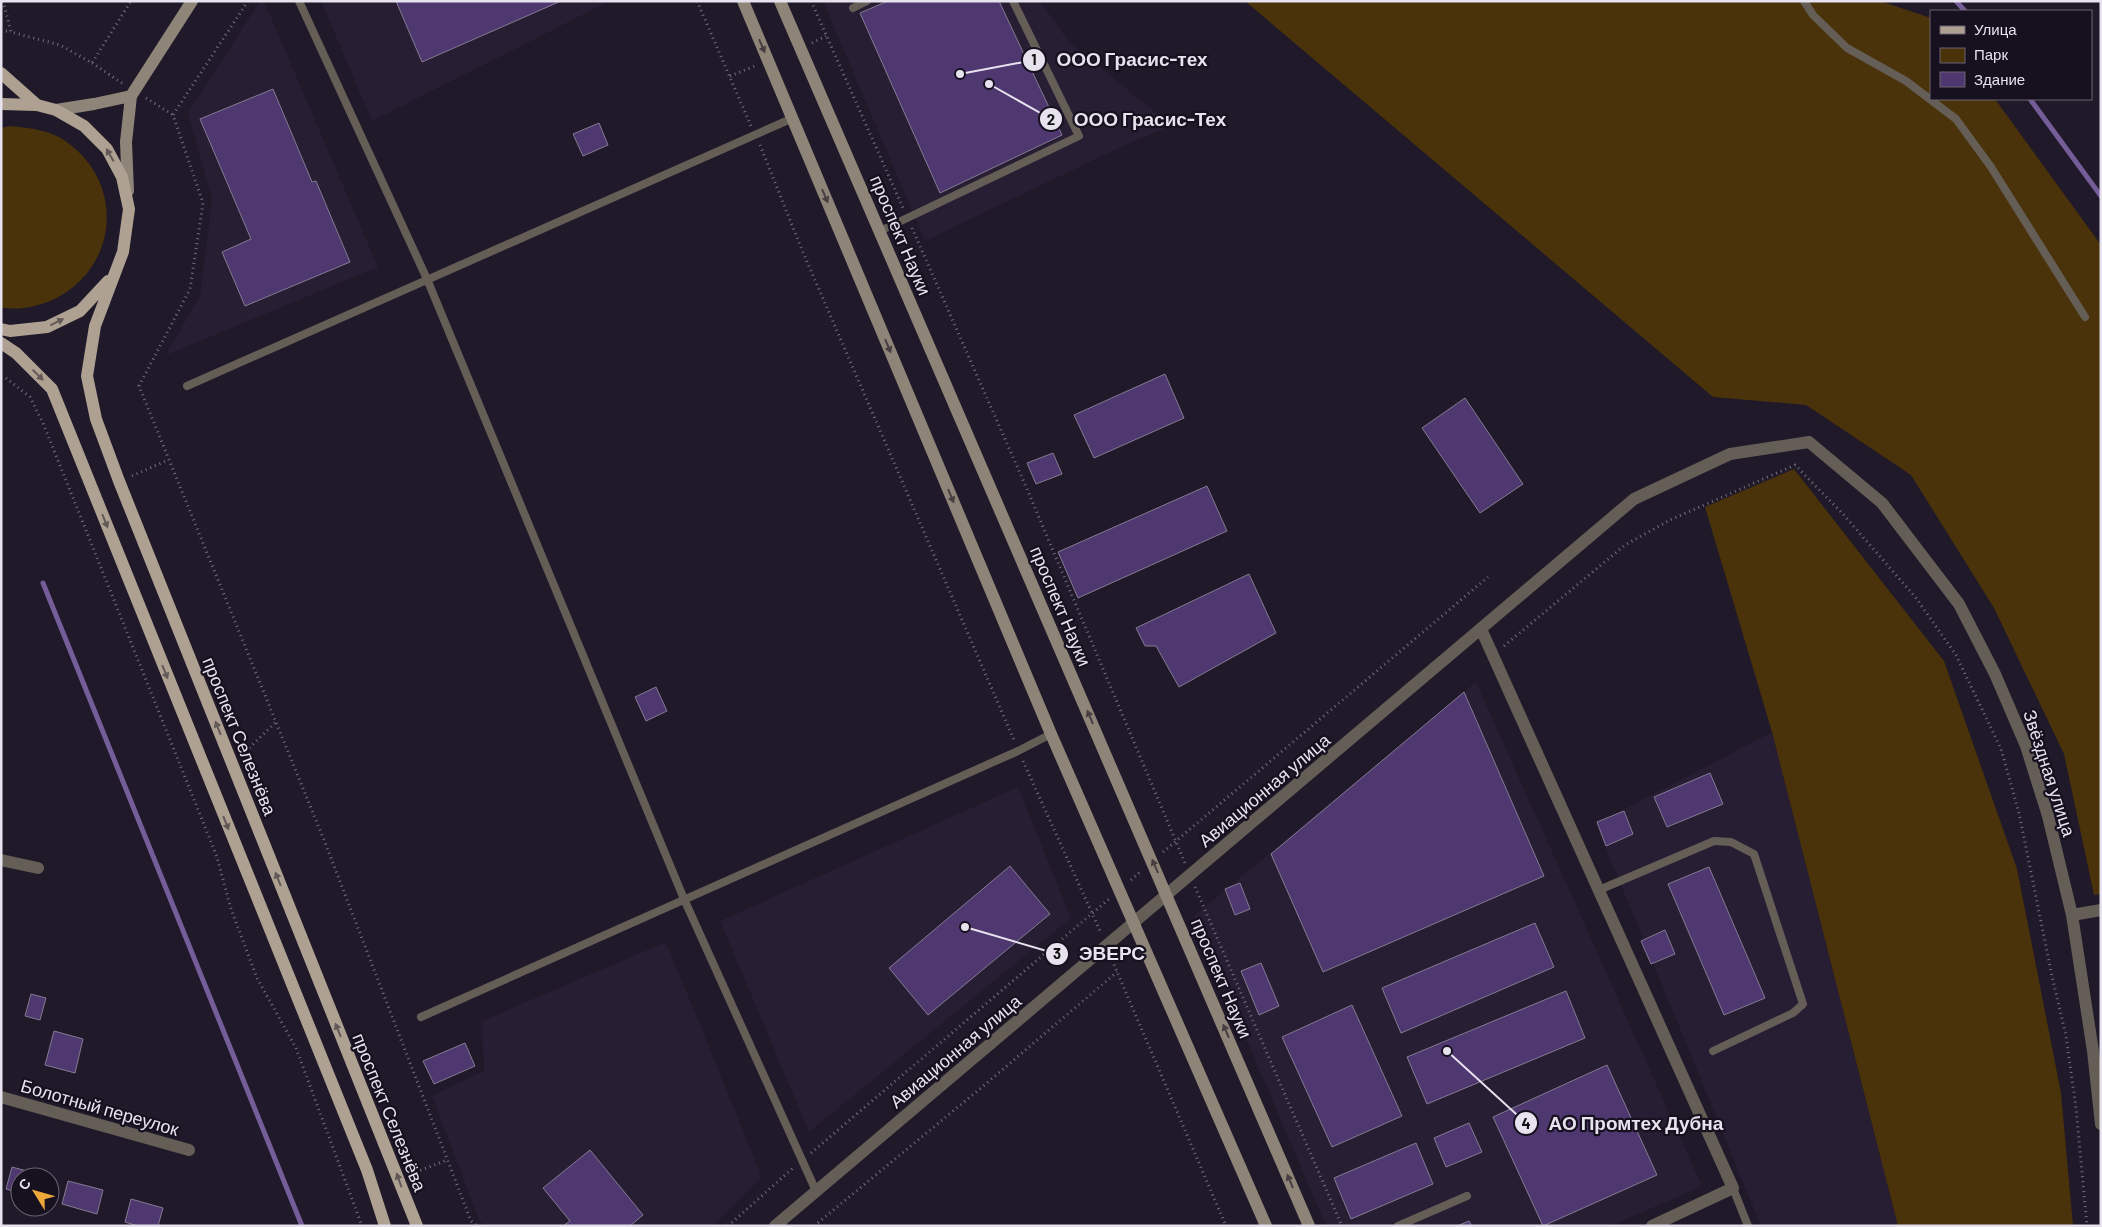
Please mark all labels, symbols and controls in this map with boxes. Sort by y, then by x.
legend [1930,10,2092,100]
text: Улица [1974,20,2017,38]
one-way arrow [759,39,767,53]
callout: ООО Грасис-тех [1021,43,1217,77]
text: Парк [1974,45,2008,63]
text: ООО Грасис-тех [1056,47,1208,70]
text: 1 [1031,50,1037,68]
text: Здание [1974,70,2025,88]
callout: ООО Грасис-Тех [1038,102,1236,136]
text: ООО Грасис-Тех [1074,107,1227,130]
text: 2 [1047,110,1055,128]
one-way arrow [105,148,114,161]
street label: проспект Науки [866,172,936,298]
one-way arrow [822,189,830,203]
one-way arrow [50,317,64,325]
one-way arrow [885,339,893,353]
one-way arrow [32,368,44,380]
one-way arrow [948,488,955,503]
one-way arrow [101,514,109,528]
street label: проспект Науки [1026,543,1096,669]
street label: проспект Селезнёва [198,654,282,819]
one-way arrow [162,665,170,679]
street label: Звёздная улица [2019,707,2081,840]
one-way arrow [1086,710,1094,724]
one-way arrow [213,721,221,735]
street label: Авиационная улица [1194,728,1335,851]
one-way arrow [223,815,231,830]
one-way arrow [1150,859,1158,873]
one-way arrow [274,871,282,886]
street label: проспект Науки [1187,915,1257,1041]
callout: ЭВЕРС [1044,937,1155,971]
text: ЭВЕРС [1079,941,1145,964]
text: 3 [1053,944,1061,962]
street label: Авиационная улица [885,989,1026,1112]
one-way arrow [334,1022,342,1037]
one-way arrow [1222,1024,1230,1038]
street label: проспект Селезнёва [348,1030,432,1195]
street label: Болотный переулок [18,1074,182,1140]
callout: АО Промтех Дубна [1514,1106,1734,1140]
text: АО Промтех Дубна [1549,1111,1724,1134]
text: 4 [1521,1114,1531,1132]
north arrow [10,1167,60,1217]
one-way arrow [395,1173,402,1188]
one-way arrow [1286,1173,1294,1188]
text: С [14,1175,34,1193]

